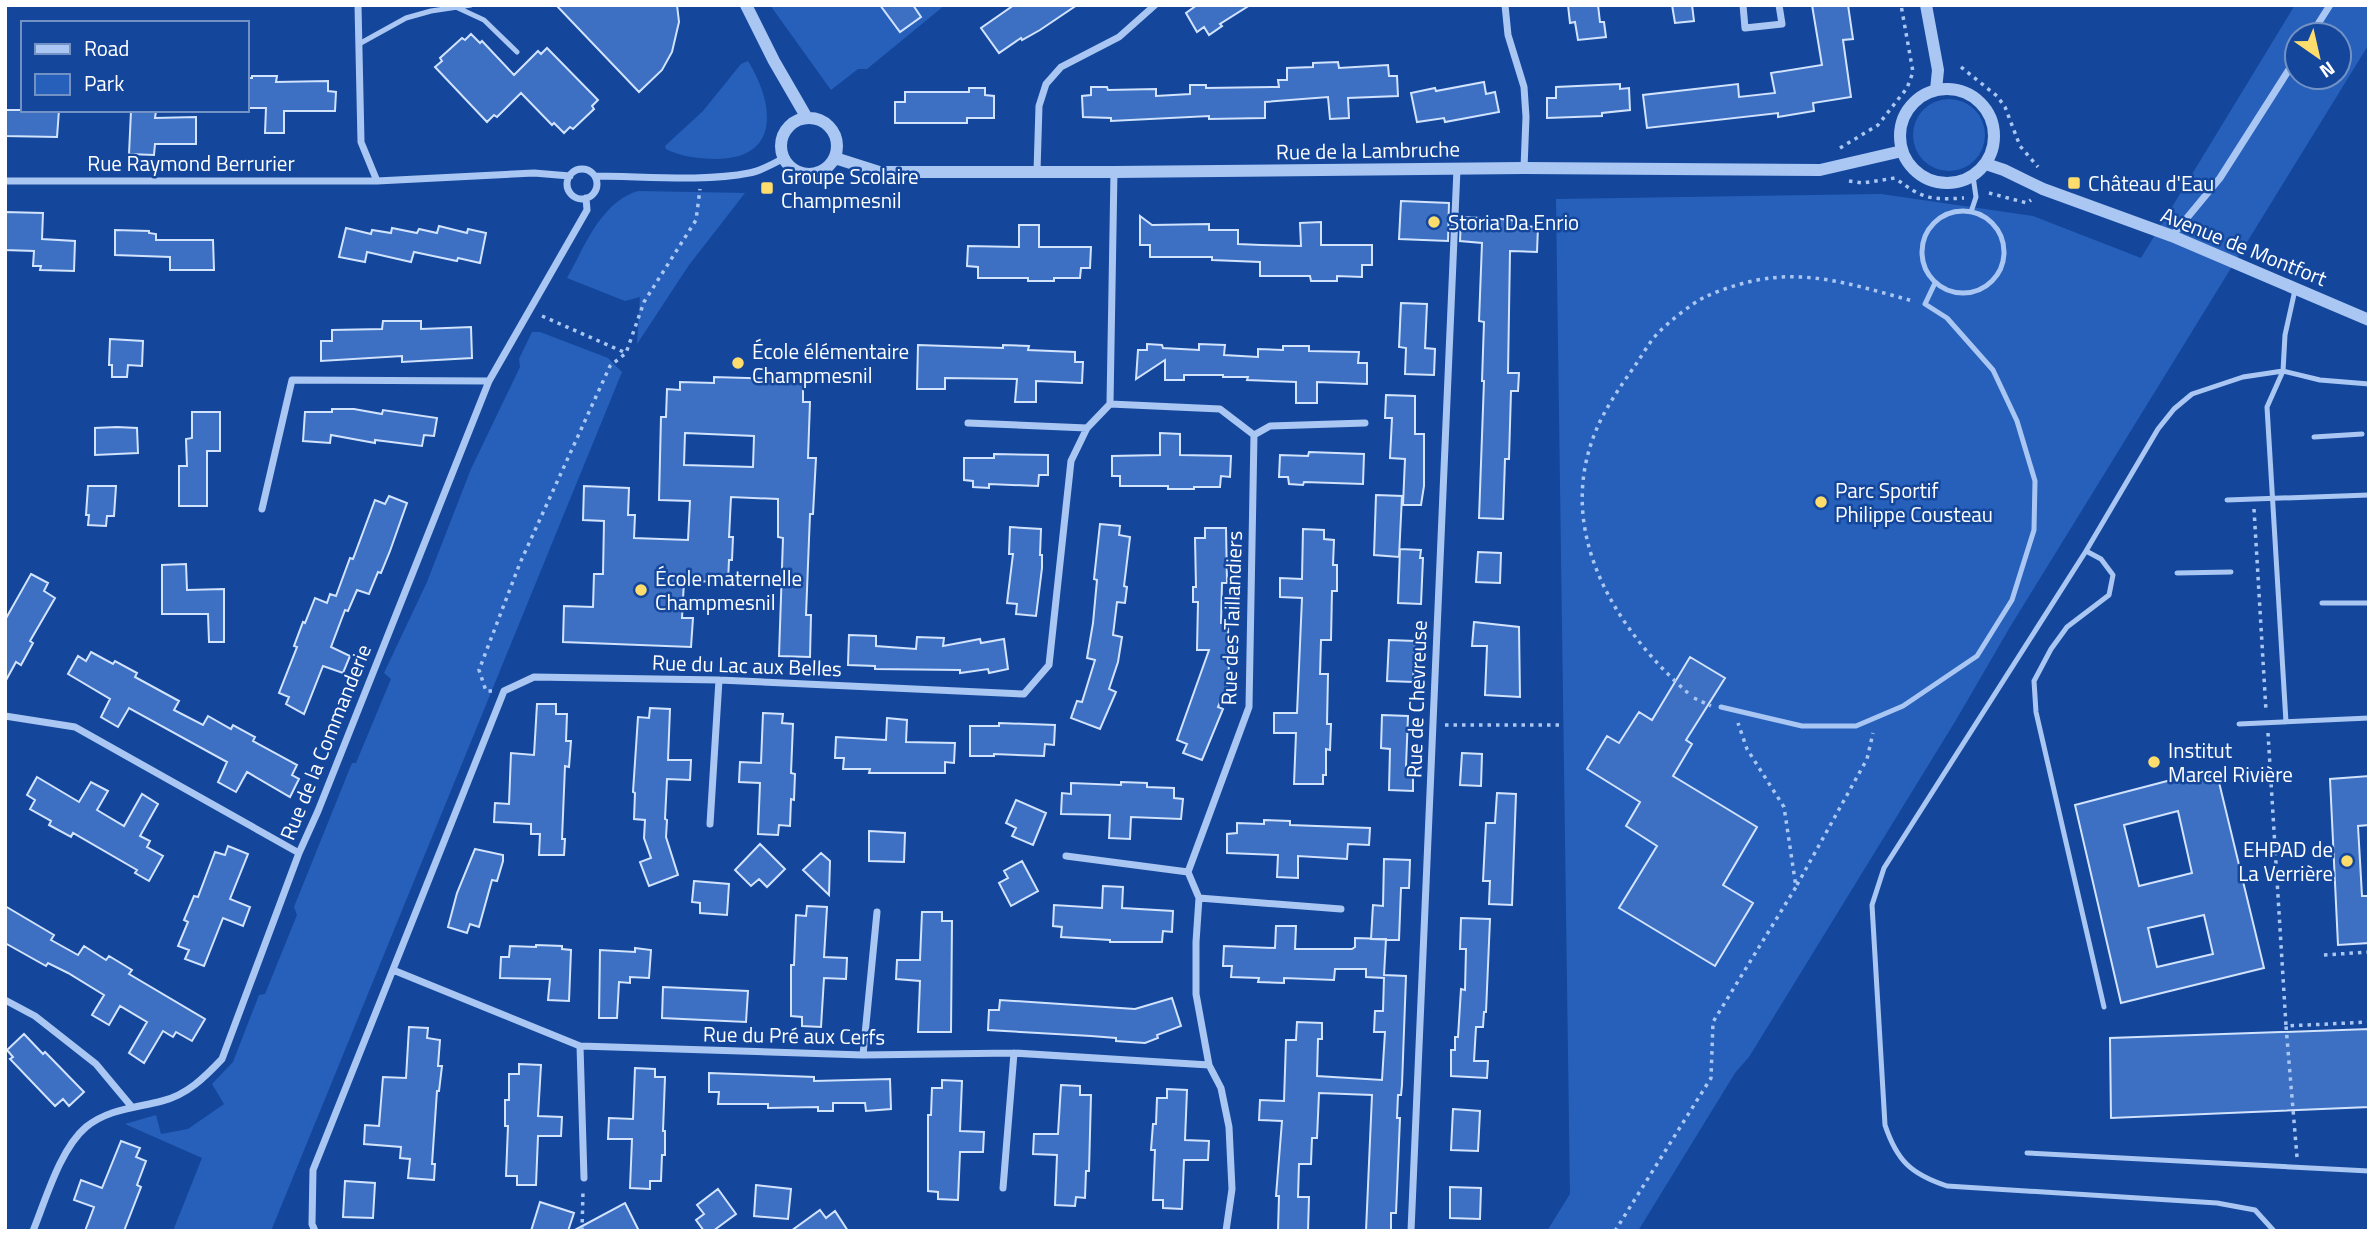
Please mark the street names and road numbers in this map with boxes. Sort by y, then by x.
street label: Rue de la Lambruche [1276,132,1460,168]
street label: Rue Raymond Berrurier [87,147,295,179]
street label: Avenue de Montfort [2156,198,2332,294]
street label: Rue des Taillandiers [1212,530,1250,706]
street label: Rue de Chevreuse [1397,619,1435,779]
street label: Rue de la Commanderie [271,639,379,845]
street label: Rue du Lac aux Belles [652,646,842,684]
street label: Rue du Pré aux Cerfs [703,1017,885,1053]

